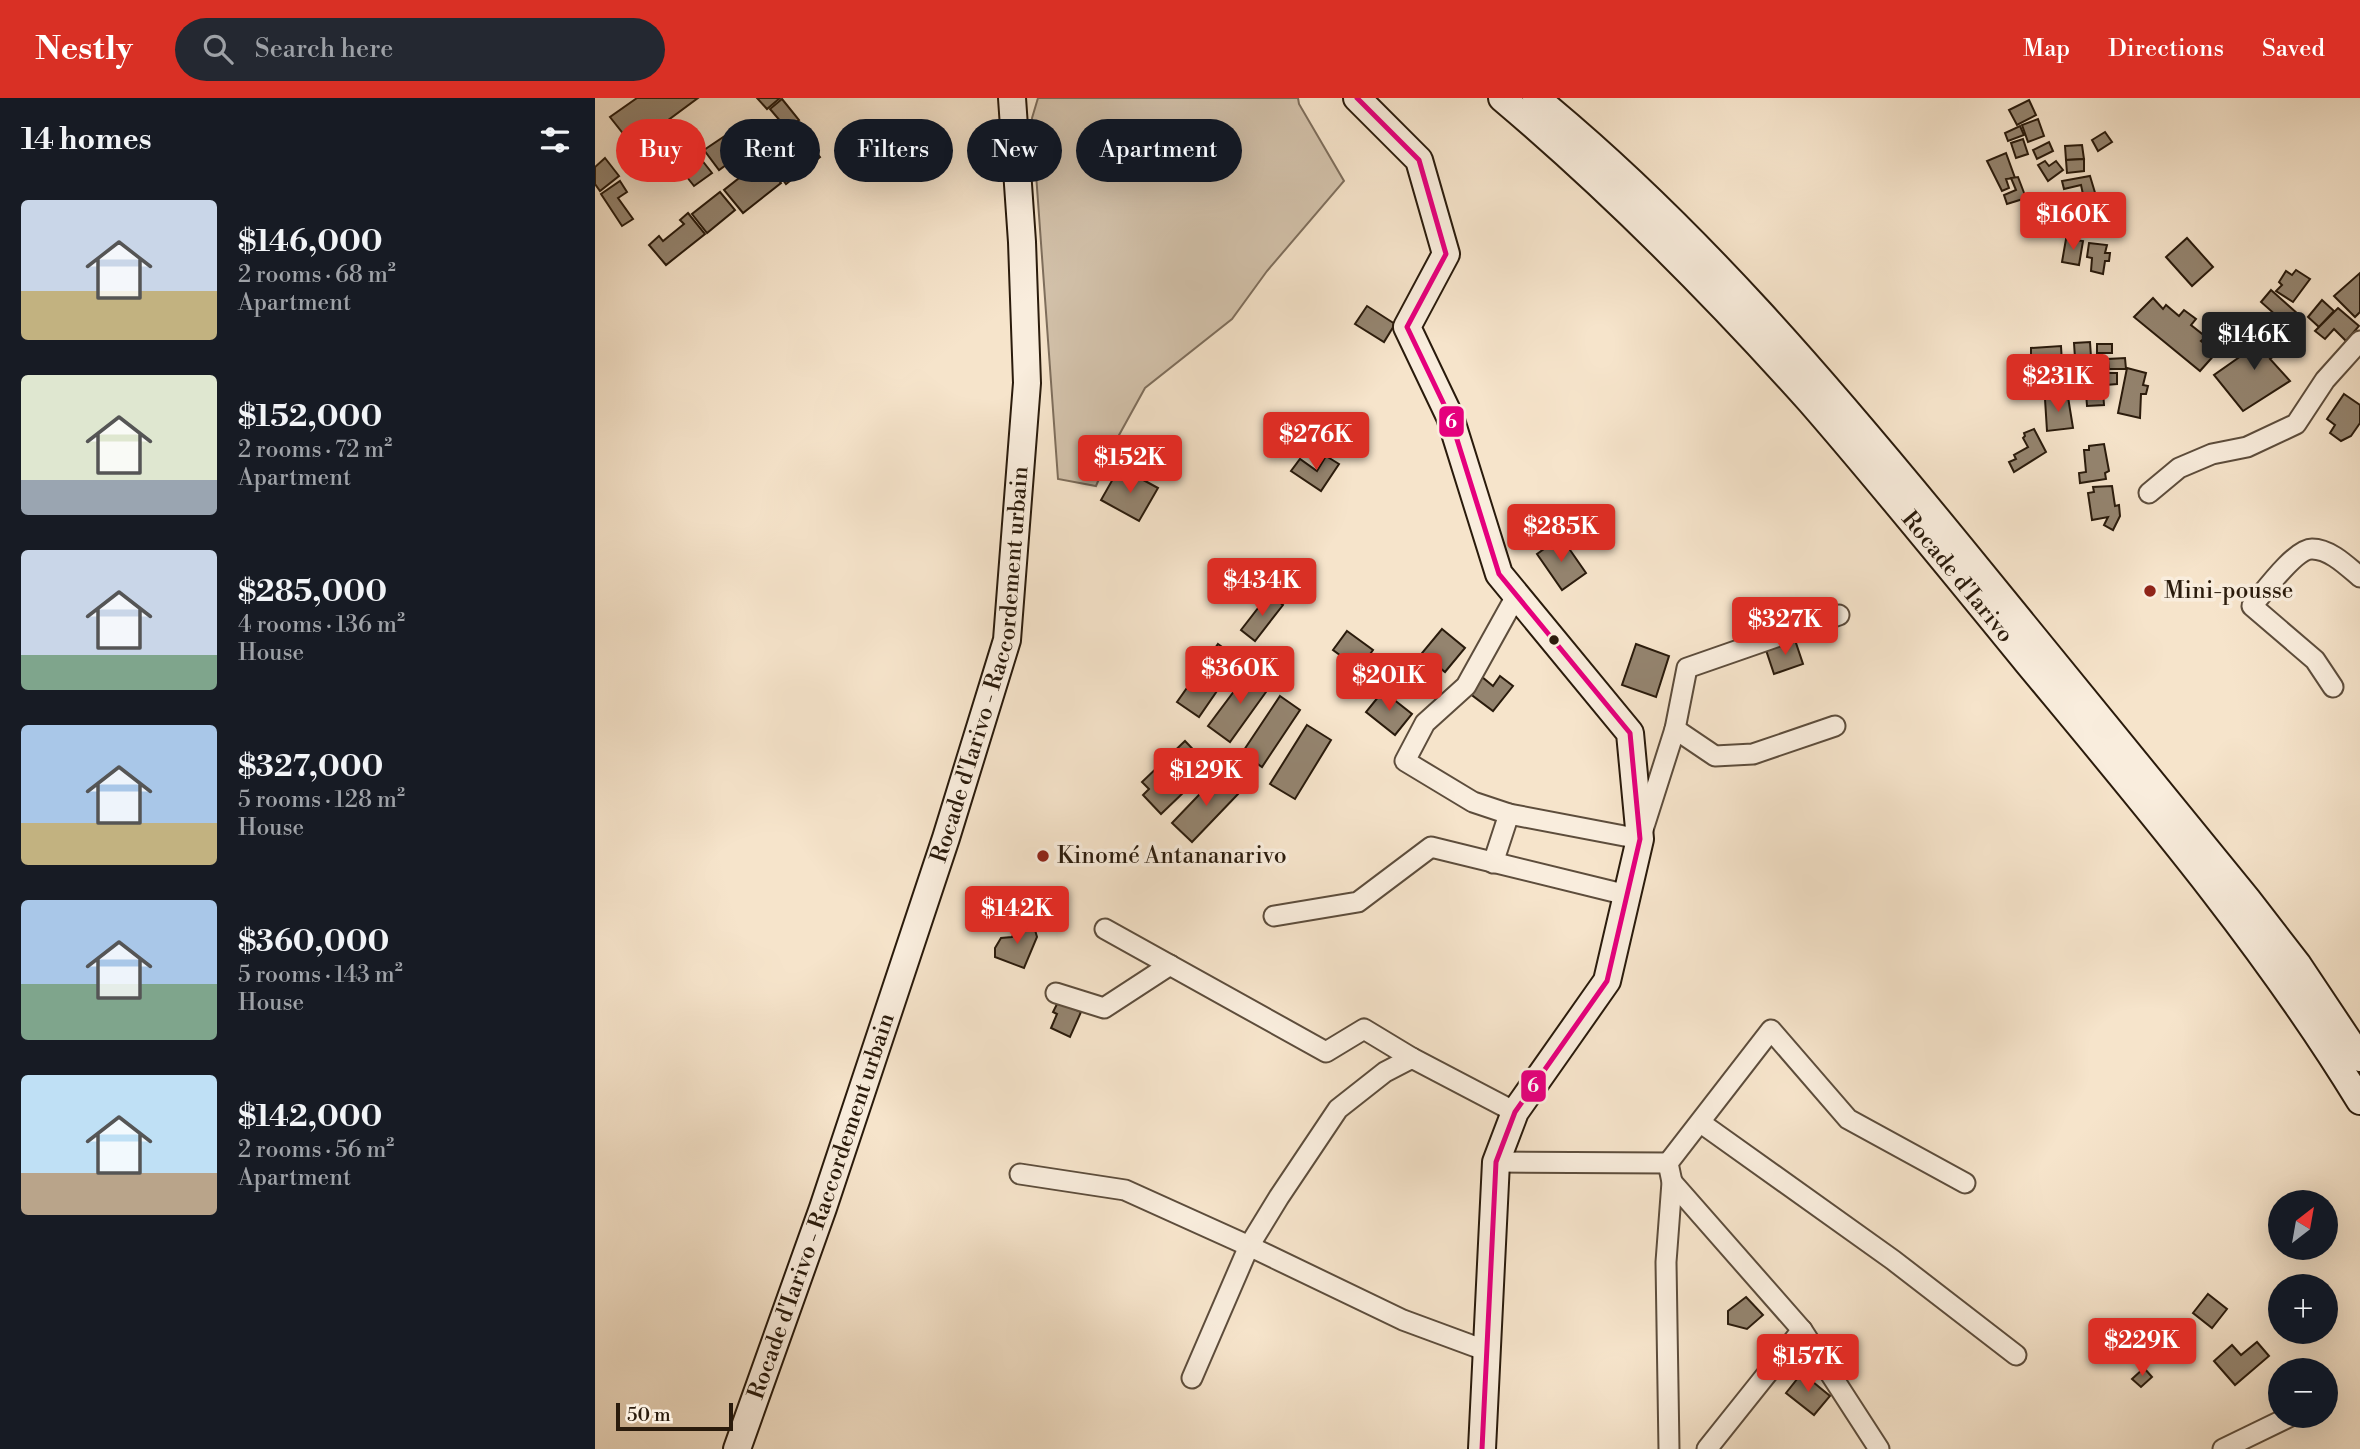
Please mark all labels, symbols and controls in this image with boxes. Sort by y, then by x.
search box [175,18,665,81]
text: Nestly [35,29,133,70]
icon: search [199,30,237,68]
text: Search here [255,33,393,65]
text: Map [2023,34,2070,64]
text: Directions [2108,34,2224,64]
text: Saved [2262,34,2325,64]
chip: Buy [616,119,706,182]
chip: Rent [720,119,820,182]
chip: Filters [834,119,953,182]
chip: New [967,119,1062,182]
chip: Apartment [1076,119,1242,182]
text: 14 homes [21,121,152,159]
icon: filters [536,121,574,159]
pin: $160K [2024,192,2122,252]
text: $160K [2036,201,2110,229]
text: $146,000 [238,223,383,261]
icon: home [77,228,161,312]
text: 2 rooms · 68 m² [238,261,396,289]
text: Apartment [238,289,351,317]
pin: $146K [2205,313,2303,372]
text: $146K [2218,321,2290,349]
pin: $231K [2009,354,2107,414]
text: $231K [2022,363,2094,391]
text: $152,000 [238,398,382,436]
icon: home [77,403,161,487]
line badge: 6 [1438,405,1465,438]
text: 6 [1445,410,1457,434]
pin: $276K [1267,412,1365,472]
text: $276K [1279,421,1353,449]
text: 2 rooms · 72 m² [238,436,392,464]
pin: $152K [1081,436,1179,495]
text: $152K [1094,444,1166,472]
text: Apartment [238,464,351,492]
street label: Rocade d'Iarivo - Raccordement urbain [925,465,1035,866]
pin: $285K [1512,504,1610,564]
street label: Rocade d'Iarivo [1895,506,2019,648]
text: $285K [1523,513,1599,541]
pin: $434K [1213,559,1311,618]
text: $434K [1223,567,1301,595]
text: $285,000 [238,573,387,611]
place label: Mini-pousse [2164,577,2293,605]
icon: home [77,578,161,662]
marker: Mini-pousse [2142,583,2158,599]
pin: $327K [1736,598,1834,657]
text: $327K [1748,606,1822,634]
text: 4 rooms · 136 m² [238,611,405,639]
unlabelled marker [1547,633,1561,647]
text: House [238,639,304,667]
pin: $360K [1191,646,1289,706]
pin: $201K [1340,654,1438,713]
text: $360K [1201,655,1279,683]
text: $201K [1352,662,1426,690]
text: $327,000 [238,748,383,786]
pin: $129K [1157,748,1255,808]
icon: home [77,753,161,837]
text: $129K [1170,757,1242,785]
text: 5 rooms · 128 m² [238,786,405,814]
text: House [238,814,304,842]
place label: Kinomé Antananarivo [1057,842,1287,870]
marker: Kinomé Antananarivo [1035,848,1051,864]
pin: $142K [968,886,1066,946]
text: $142K [981,895,1053,923]
text: $360,000 [238,923,389,961]
icon: home [77,928,161,1012]
text: 5 rooms · 143 m² [238,961,403,989]
text: House [238,989,304,1017]
street label: Rocade d'Iarivo - Raccordement urbain [742,1009,901,1403]
line badge: 6 [1520,1069,1547,1103]
text: 6 [1527,1074,1539,1098]
text: $142,000 [238,1098,382,1136]
icon: home [77,1103,161,1187]
text: 2 rooms · 56 m² [238,1136,394,1164]
text: Apartment [238,1164,351,1192]
north arrow [2268,1190,2338,1260]
map controls [2268,1190,2338,1428]
button: + [2268,1274,2338,1344]
pin: $229K [2093,1318,2191,1378]
text: $229K [2104,1327,2180,1355]
pin: $157K [1759,1334,1857,1394]
text: $157K [1773,1343,1843,1371]
button: − [2268,1358,2338,1428]
scale bar [616,1400,733,1432]
text: 50 m [627,1403,671,1427]

